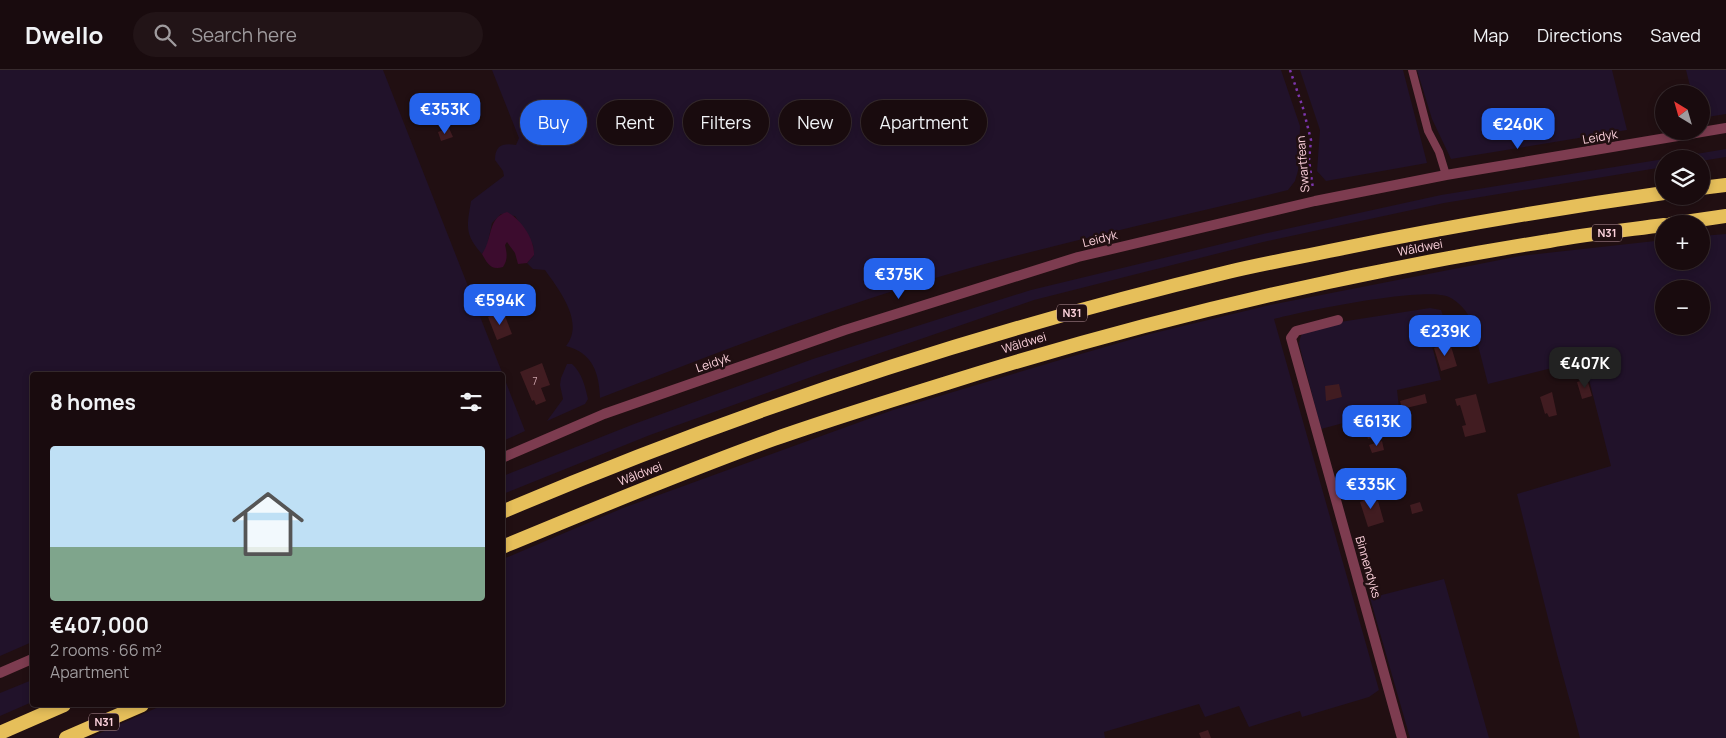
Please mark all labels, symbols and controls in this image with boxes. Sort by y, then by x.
search box [133,12,483,57]
text: Dwello [25,18,103,51]
icon: search [151,21,179,49]
text: Search here [191,22,297,48]
text: Map [1473,23,1509,47]
text: Directions [1537,23,1622,47]
text: Saved [1650,23,1701,47]
north arrow [1655,85,1710,140]
map controls [1655,85,1710,335]
pin: €353K [410,92,480,135]
text: €353K [420,98,470,120]
chip: Buy [520,100,587,145]
chip: Rent [597,100,673,145]
chip: Filters [683,100,769,145]
chip: New [779,100,851,145]
chip: Apartment [861,100,987,145]
pin: €240K [1483,108,1553,150]
text: €240K [1493,113,1543,135]
street label: Leidyk [1581,125,1620,148]
street label: Swartfean [1292,135,1313,193]
button: layers [1655,150,1710,205]
button: + [1655,215,1710,270]
road number: N31 [1592,224,1622,242]
street label: Leidyk [1081,226,1120,251]
street label: Wâldwei [1396,235,1444,260]
pin: €375K [864,258,934,300]
text: €375K [875,263,923,285]
button: − [1655,280,1710,335]
pin: €594K [465,284,535,326]
text: €594K [475,289,525,311]
road number: N31 [1057,304,1087,322]
pin: €239K [1410,314,1480,357]
text: €239K [1420,320,1470,342]
street label: Wâldwei [999,328,1048,357]
pin: €407K [1550,346,1620,389]
street label: Leidyk [693,348,733,376]
text: €407K [1560,352,1610,374]
house number: 7 [532,374,538,388]
text: 8 homes [50,388,136,416]
icon: filters [457,388,485,416]
pin: €613K [1342,404,1412,447]
text: €613K [1353,410,1401,432]
street label: Wâldwei [615,457,664,490]
pin: €335K [1336,468,1406,510]
text: €335K [1346,473,1396,495]
icon: home [223,479,313,569]
street label: Binnendyks [1352,534,1385,600]
text: €407,000 [50,611,149,639]
text: 2 rooms · 66 m² [50,639,162,661]
text: Apartment [50,661,129,683]
road number: N31 [89,714,119,730]

